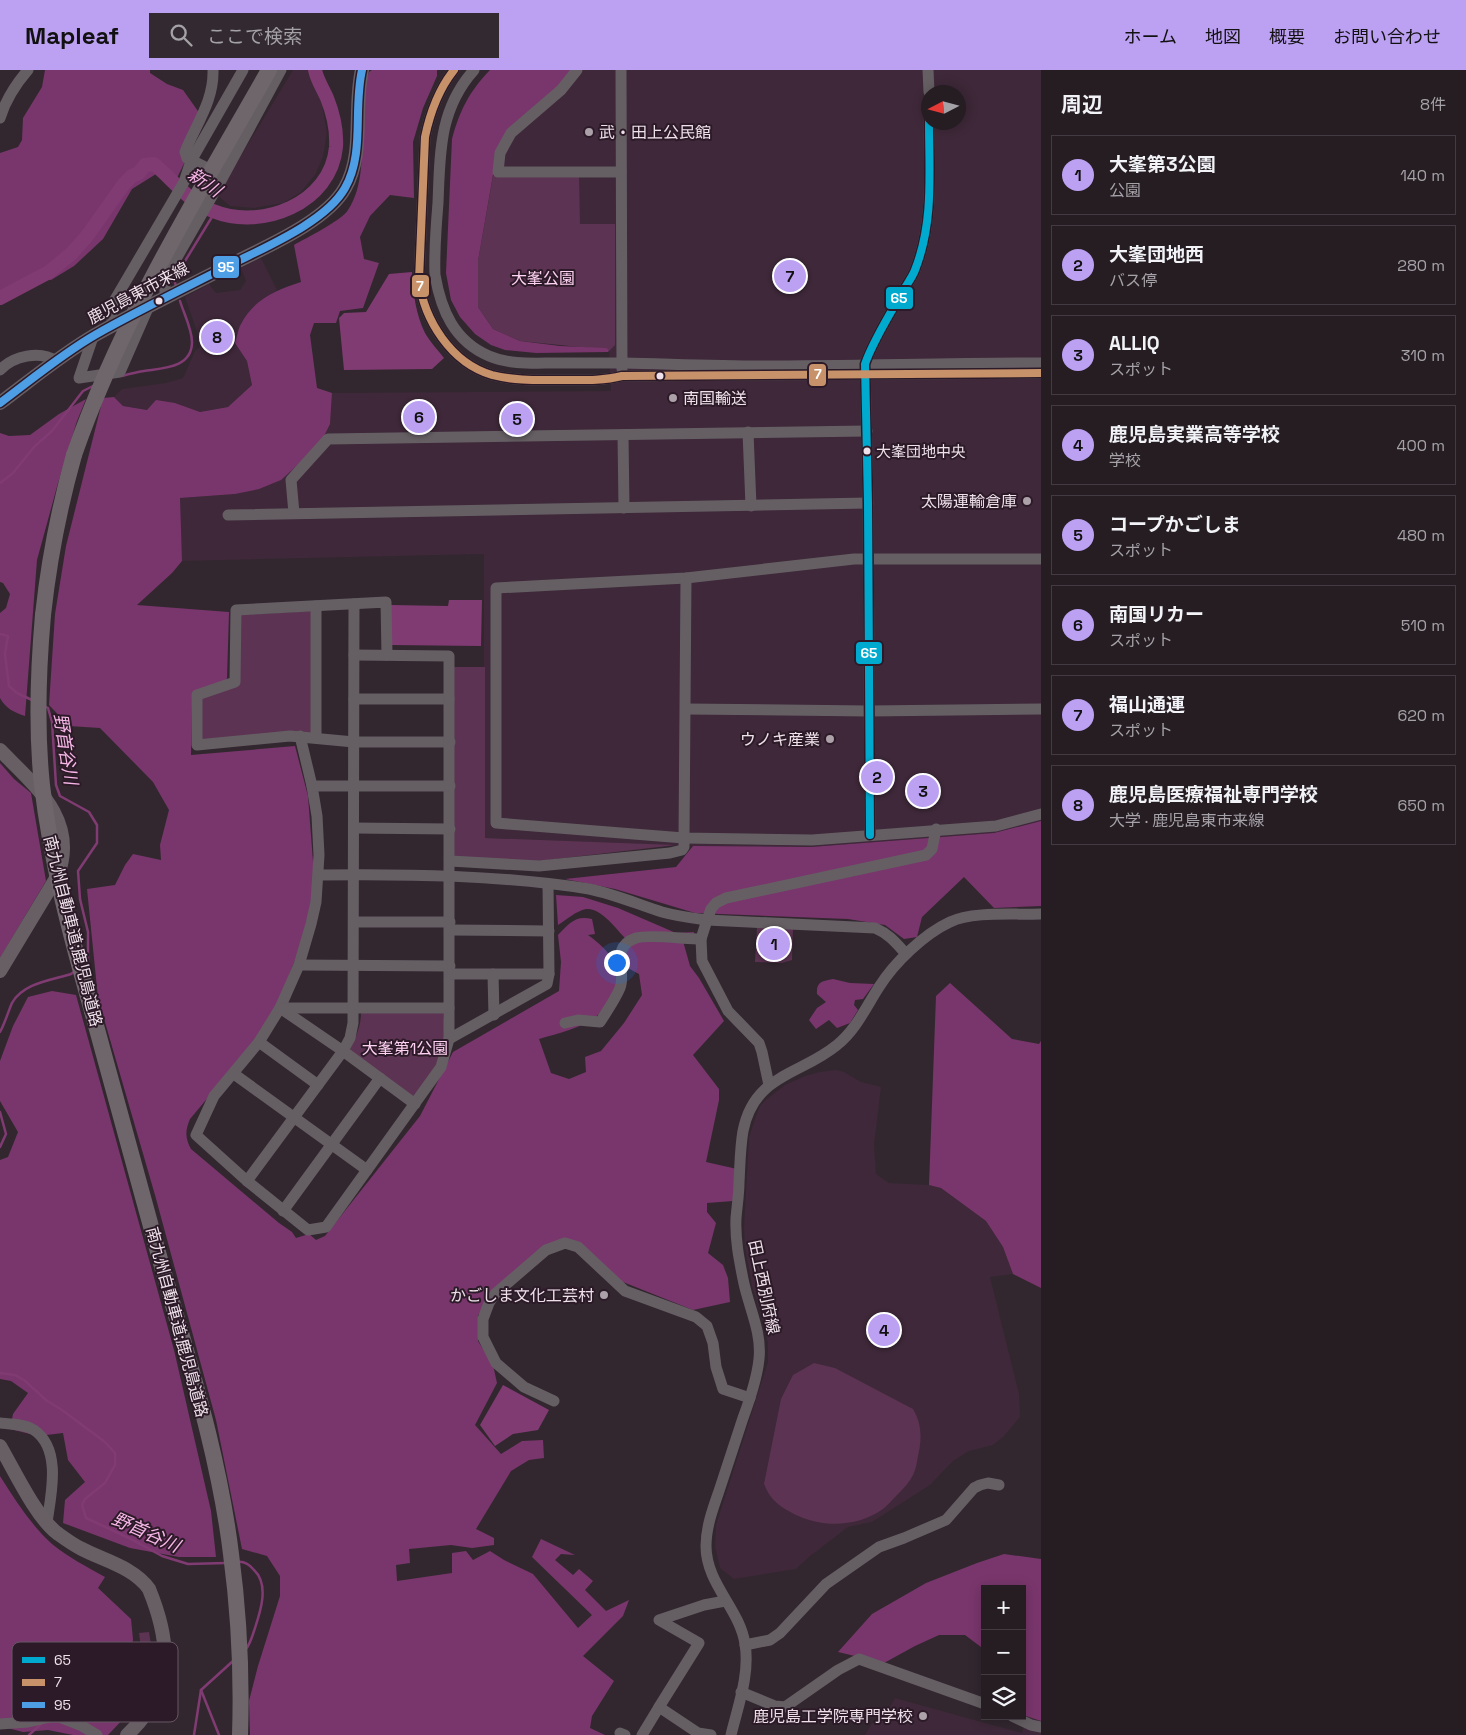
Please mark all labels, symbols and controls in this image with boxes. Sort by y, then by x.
search box [149,13,499,58]
text: Mapleaf [25,20,119,51]
icon: search [167,21,195,49]
text: ここで検索 [207,24,302,49]
text: ホーム [1124,25,1177,48]
text: 地図 [1205,25,1241,48]
text: 概要 [1269,25,1305,48]
text: お問い合わせ [1333,25,1441,48]
north arrow [921,85,966,130]
text: 周辺 [1061,91,1103,118]
text: 8件 [1420,94,1446,115]
place label: 武・田上公民館 [599,122,711,143]
marker: 武・田上公民館 [583,126,595,138]
text: 大峯第3公園 [1109,152,1216,177]
water label: 新川 [184,162,228,203]
text: 1 [1074,165,1082,186]
text: 140 m [1400,165,1445,186]
text: 公園 [1109,180,1141,201]
text: 大峯団地西 [1109,242,1204,267]
line badge: 95 [212,255,240,279]
text: 2 [1073,255,1083,276]
text: 280 m [1397,255,1445,276]
street label: 鹿児島東市来線 [84,257,192,329]
pin: 7 [774,257,806,295]
text: 95 [217,258,235,276]
park label: 大峯公園 [511,268,575,289]
text: バス停 [1109,270,1157,291]
line badge: 7 [411,274,430,298]
text: 7 [416,277,424,295]
line badge: 65 [885,286,914,310]
text: 65 [890,289,908,307]
unlabelled marker [154,296,164,306]
pin: 8 [201,318,233,356]
text: ALLIQ [1109,331,1160,356]
text: 3 [1073,345,1083,366]
text: 310 m [1401,345,1445,366]
text: スポット [1109,359,1173,380]
line badge: 7 [808,363,827,387]
text: 7 [814,365,822,383]
unlabelled marker [655,371,665,381]
place label: 南国輸送 [683,388,747,409]
marker: 南国輸送 [667,392,679,404]
pin: 6 [403,398,435,436]
pin: 5 [501,400,533,438]
text: 鹿児島実業高等学校 [1109,422,1280,447]
text: 4 [1073,435,1083,456]
text: 400 m [1397,435,1445,456]
place label: 大峯団地中央 [876,442,966,461]
marker: 大峯団地中央 [862,446,872,456]
text: 学校 [1109,450,1141,471]
place label: 太陽運輸倉庫 [921,491,1017,512]
marker: 太陽運輸倉庫 [1021,495,1033,507]
text: コープかごしま [1109,512,1241,537]
text: 5 [1073,525,1083,546]
text: 480 m [1397,525,1445,546]
text: スポット [1109,540,1173,561]
text: 南国リカー [1109,602,1204,627]
text: 6 [1073,615,1083,636]
text: 510 m [1401,615,1445,636]
text: スポット [1109,630,1173,651]
line badge: 65 [855,641,883,665]
text: 65 [860,644,878,662]
text: 福山通運 [1109,692,1185,717]
text: 7 [1074,705,1082,726]
text: 620 m [1397,705,1445,726]
water label: 野首谷川 [49,712,83,788]
text: スポット [1109,720,1173,741]
place label: ウノキ産業 [740,729,820,750]
marker: ウノキ産業 [824,733,836,745]
pin: 2 [861,758,893,796]
pin: 3 [907,772,939,810]
text: 鹿児島医療福祉専門学校 [1109,782,1318,807]
text: 8 [1073,795,1083,816]
text: 650 m [1397,795,1445,816]
text: 大学 · 鹿児島東市来線 [1109,810,1264,831]
street label: 南九州自動車道;鹿児島道路 [39,833,107,1029]
pin: 1 [758,925,790,963]
your location [604,950,630,976]
park label: 大峯第1公園 [362,1038,448,1059]
street label: 南九州自動車道;鹿児島道路 [141,1225,213,1419]
street label: 田上西別府線 [744,1238,784,1336]
place label: かごしま文化工芸村 [450,1285,594,1306]
marker: かごしま文化工芸村 [598,1289,610,1301]
pin: 4 [868,1311,900,1349]
water label: 野首谷川 [108,1507,185,1558]
map controls [981,1585,1026,1720]
button: + [981,1585,1026,1630]
button: − [981,1630,1026,1675]
legend [12,1642,178,1722]
text: 65 [54,1651,71,1669]
text: 7 [54,1673,62,1691]
button: layers [981,1675,1026,1720]
text: 95 [54,1696,71,1714]
place label: 鹿児島工学院専門学校 [753,1706,913,1727]
marker: 鹿児島工学院専門学校 [917,1710,929,1722]

